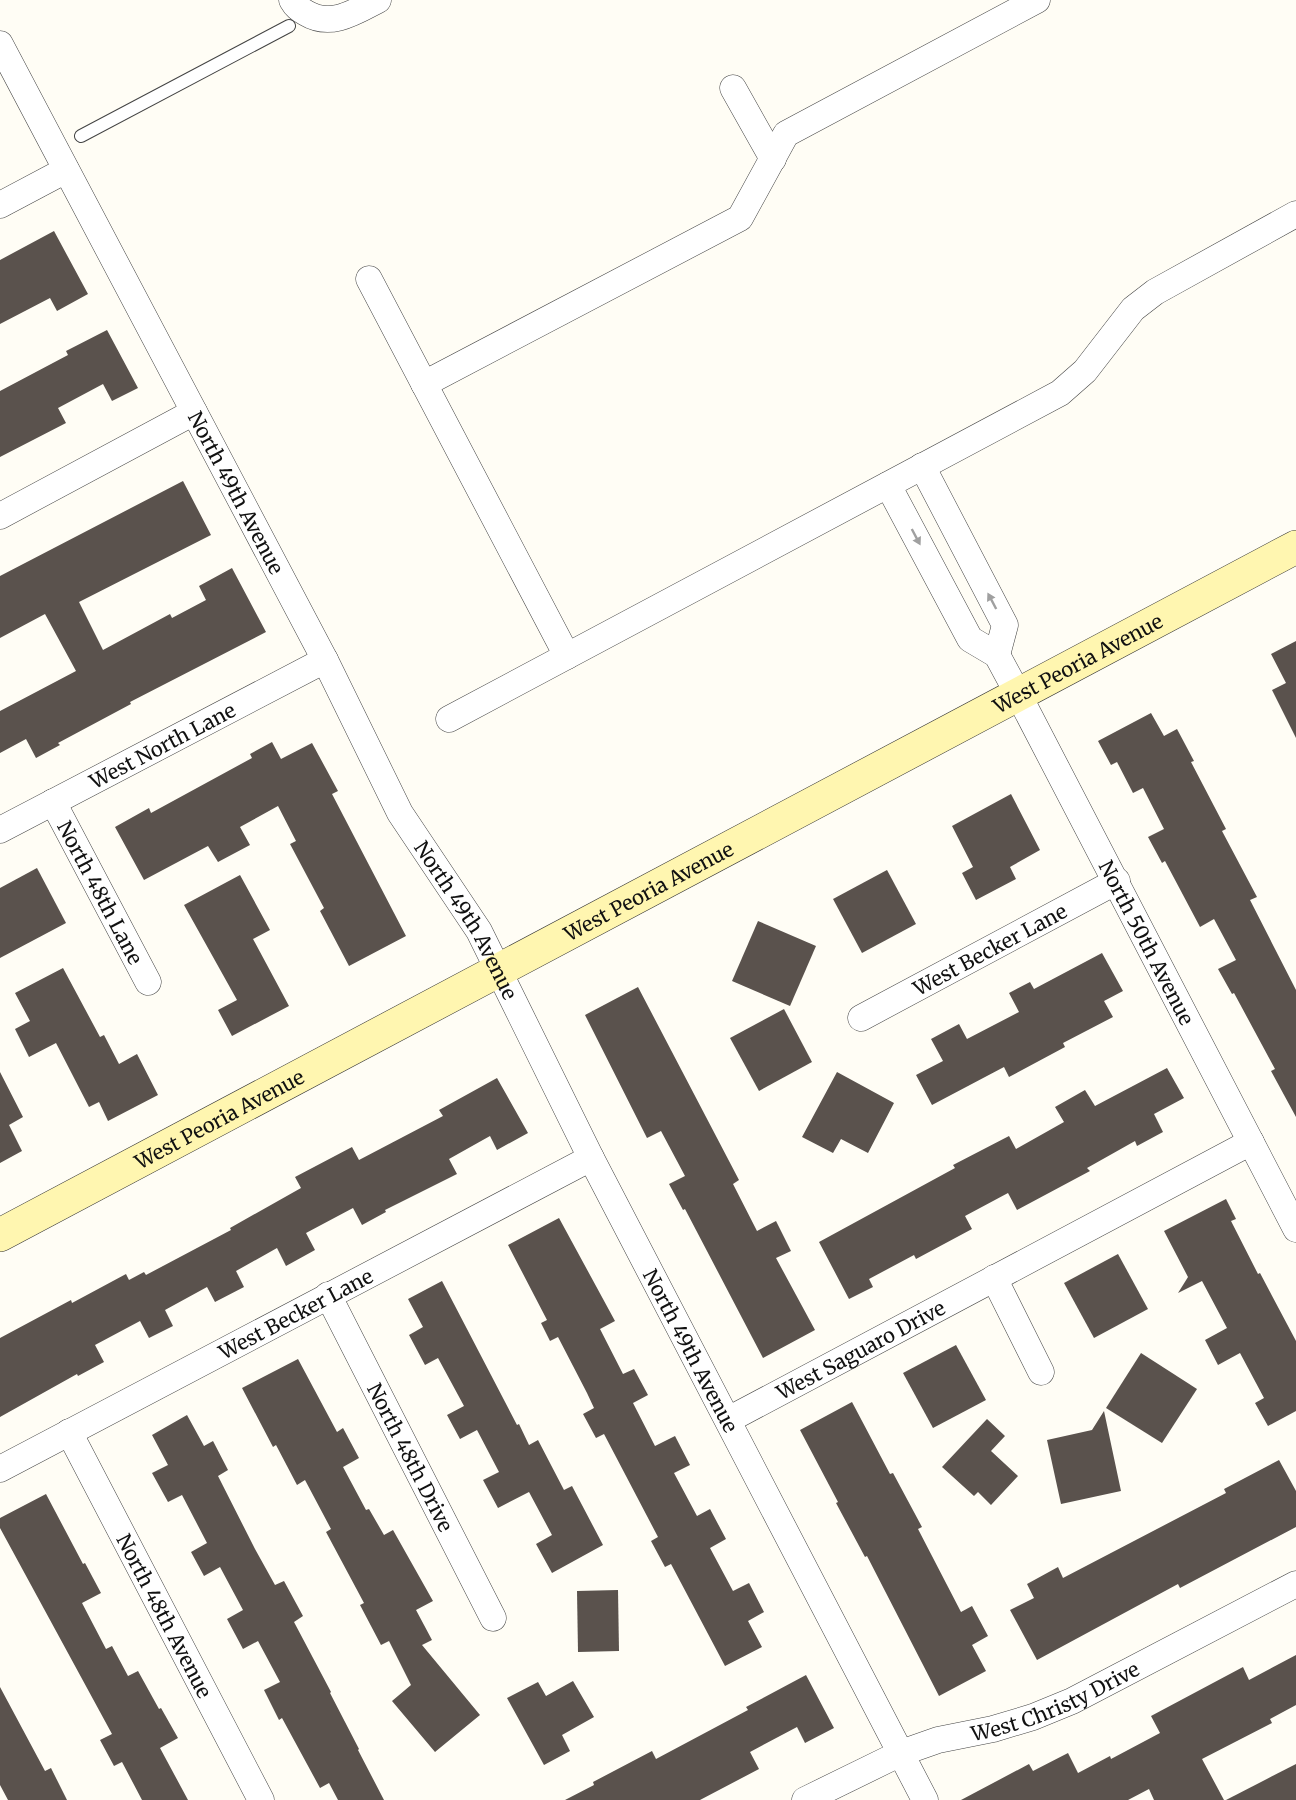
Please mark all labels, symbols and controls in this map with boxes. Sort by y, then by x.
street label: North 49th Avenue [183,407,290,578]
one-way arrow [911,528,920,545]
one-way arrow [987,592,997,609]
street label: West Peoria Avenue [988,608,1167,719]
street label: West North Lane [84,697,239,794]
street label: North 48th Lane [52,816,149,968]
street label: North 49th Avenue [410,836,523,1003]
street label: West Peoria Avenue [558,836,737,946]
street label: North 50th Avenue [1094,856,1200,1029]
street label: West Becker Lane [908,898,1071,1001]
street label: West Peoria Avenue [129,1064,308,1174]
street label: West Becker Lane [213,1263,377,1365]
street label: North 49th Avenue [638,1265,744,1436]
street label: West Saguaro Drive [771,1295,949,1405]
street label: North 48th Drive [362,1379,459,1536]
street label: North 48th Avenue [112,1529,218,1702]
street label: West Christy Drive [968,1656,1143,1746]

